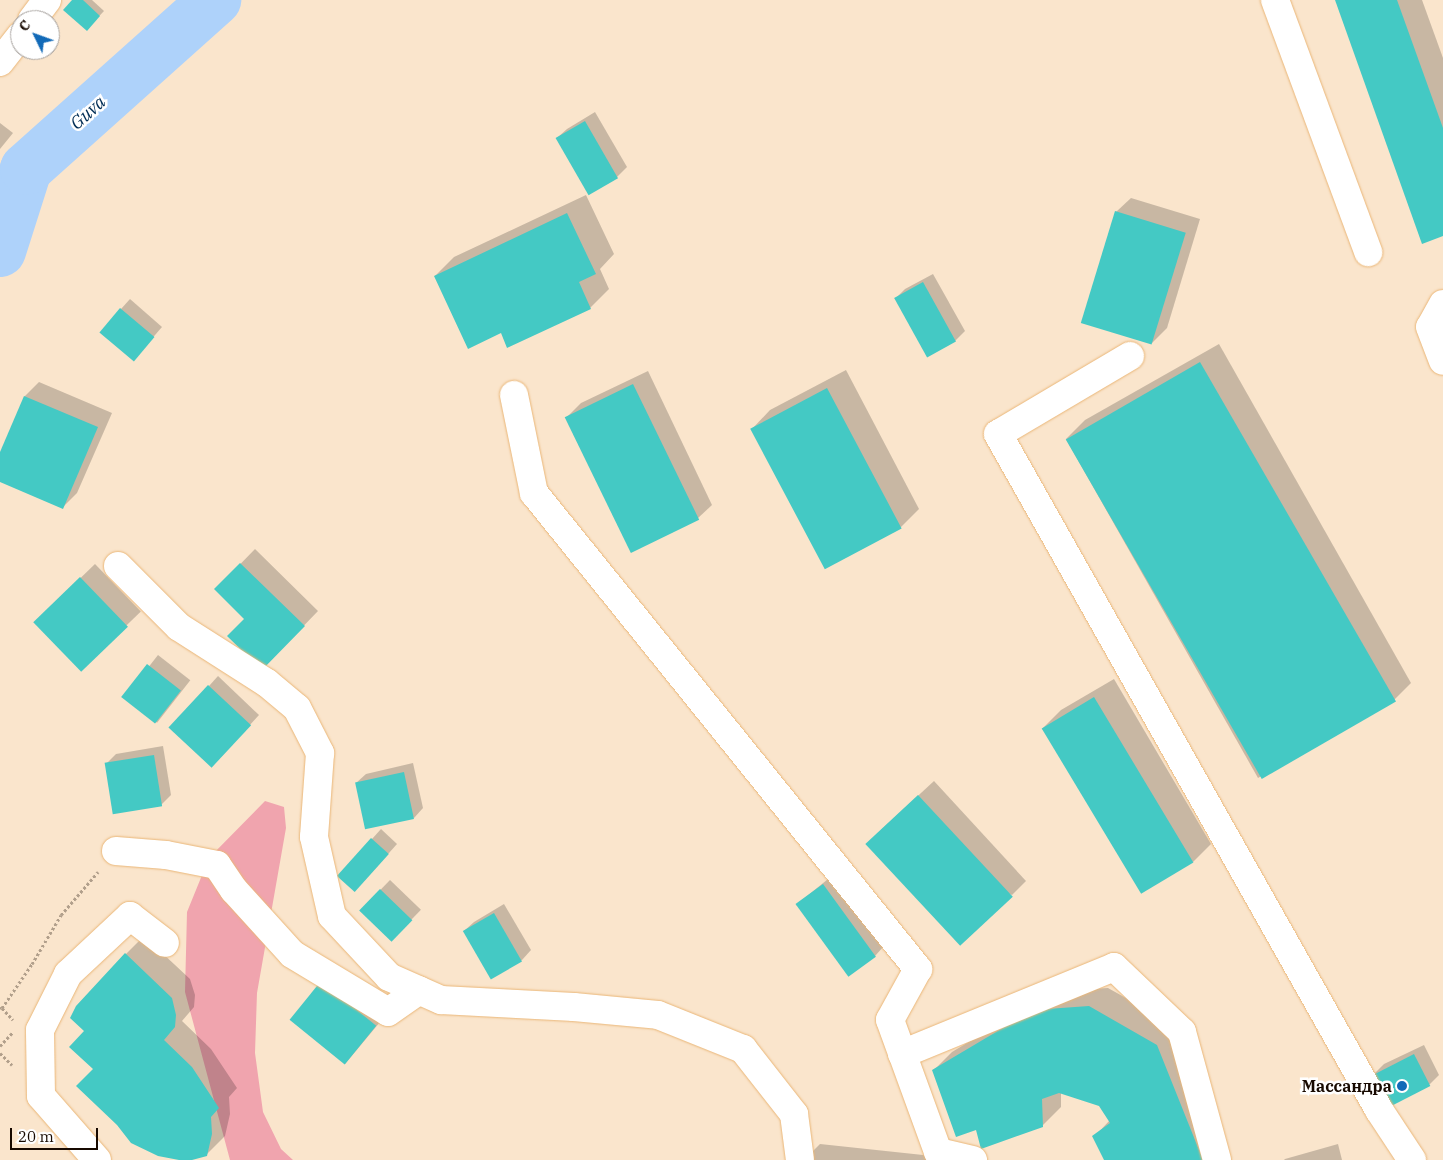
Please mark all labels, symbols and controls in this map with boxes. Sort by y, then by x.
north arrow [10,10,60,60]
text: С [15,16,34,35]
water label: Guva [66,92,110,134]
place label: Массандра [1302,1076,1392,1096]
marker: Массандра [1396,1080,1408,1092]
scale bar [12,1118,100,1150]
text: 20 m [18,1127,54,1146]

